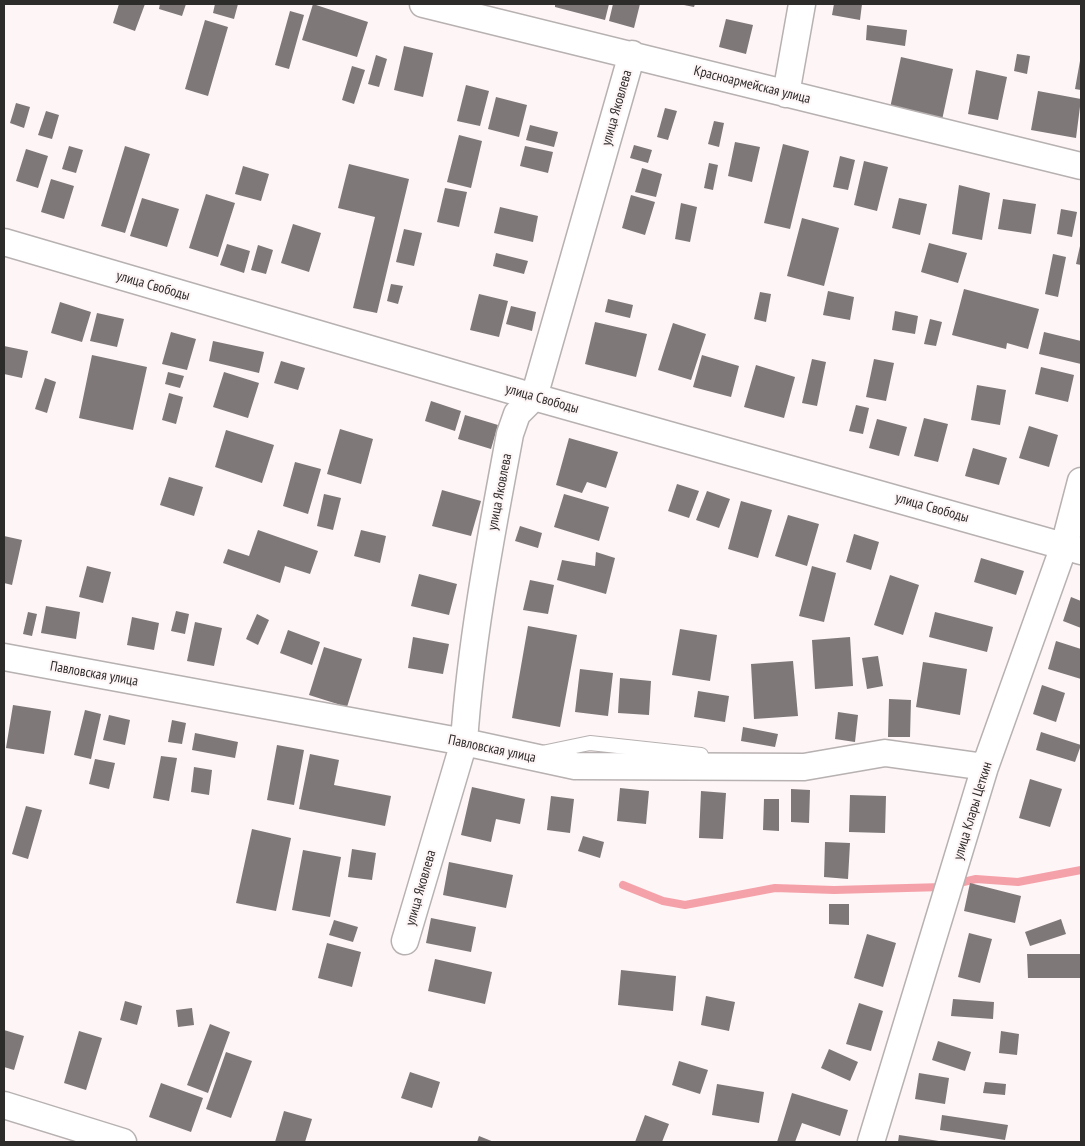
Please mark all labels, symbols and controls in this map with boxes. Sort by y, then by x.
street label: Красноармейская улица [692,62,812,108]
street label: улица Яковлева [598,68,636,148]
street label: улица Свободы [114,268,192,304]
street label: улица Свободы [503,381,581,417]
street label: улица Яковлева [484,452,516,532]
street label: улица Свободы [893,490,971,526]
street label: Павловская улица [49,658,139,690]
street label: Павловская улица [447,732,537,766]
street label: улица Клары Цеткин [950,760,996,862]
street label: улица Яковлева [402,848,440,928]

